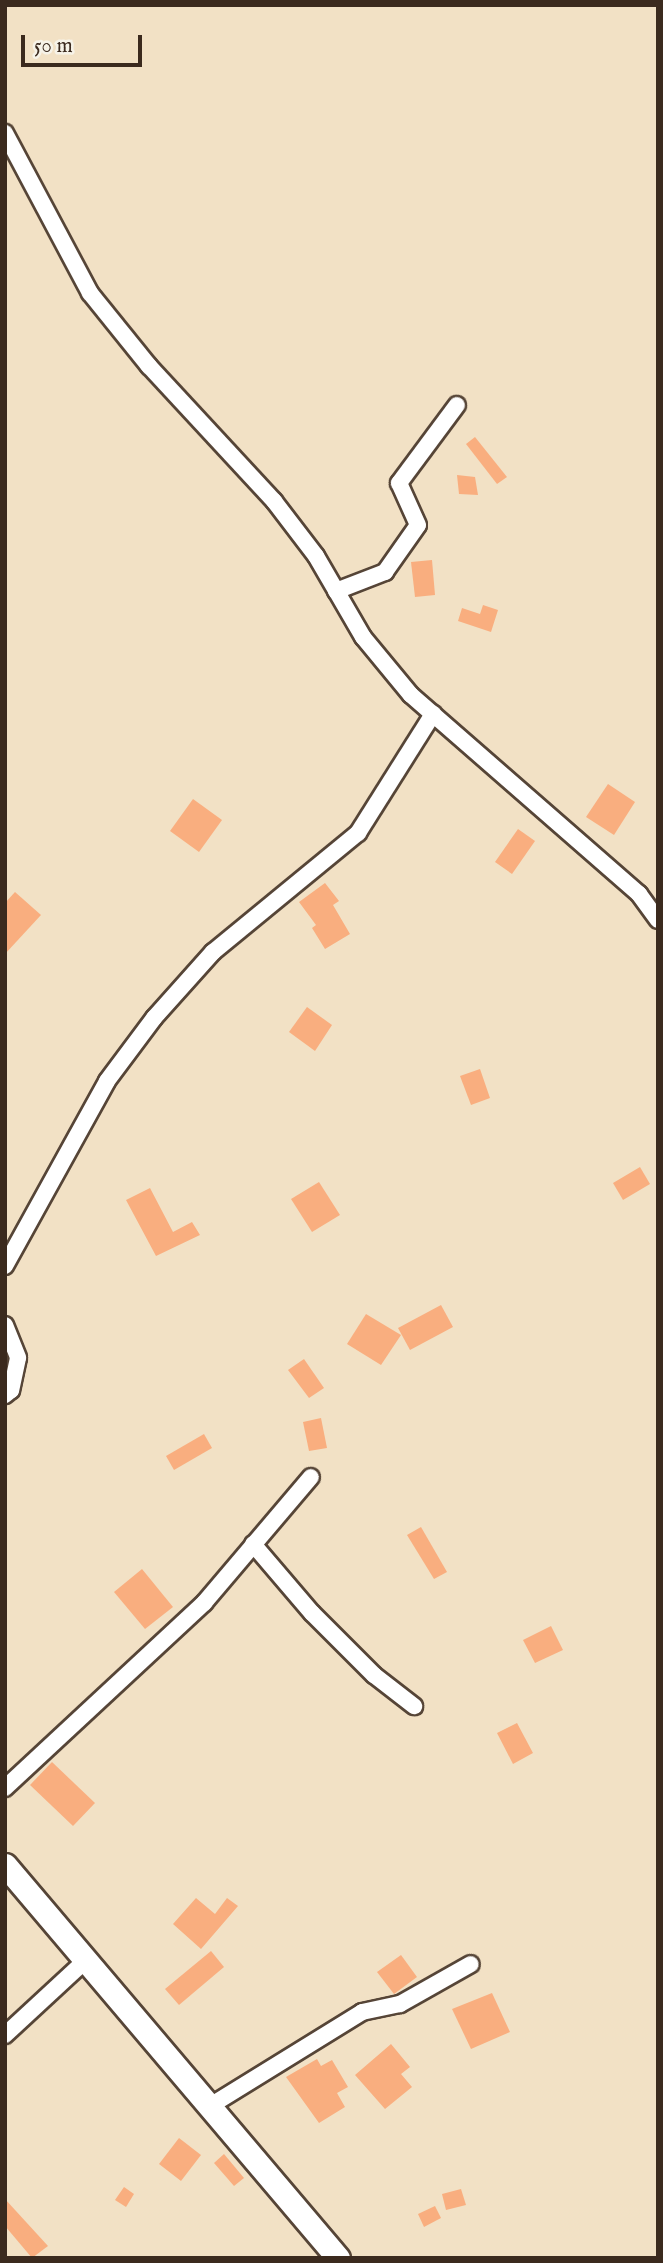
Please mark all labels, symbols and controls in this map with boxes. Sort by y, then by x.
scale bar [24,21,145,65]
text: 50 m [34,33,73,60]

